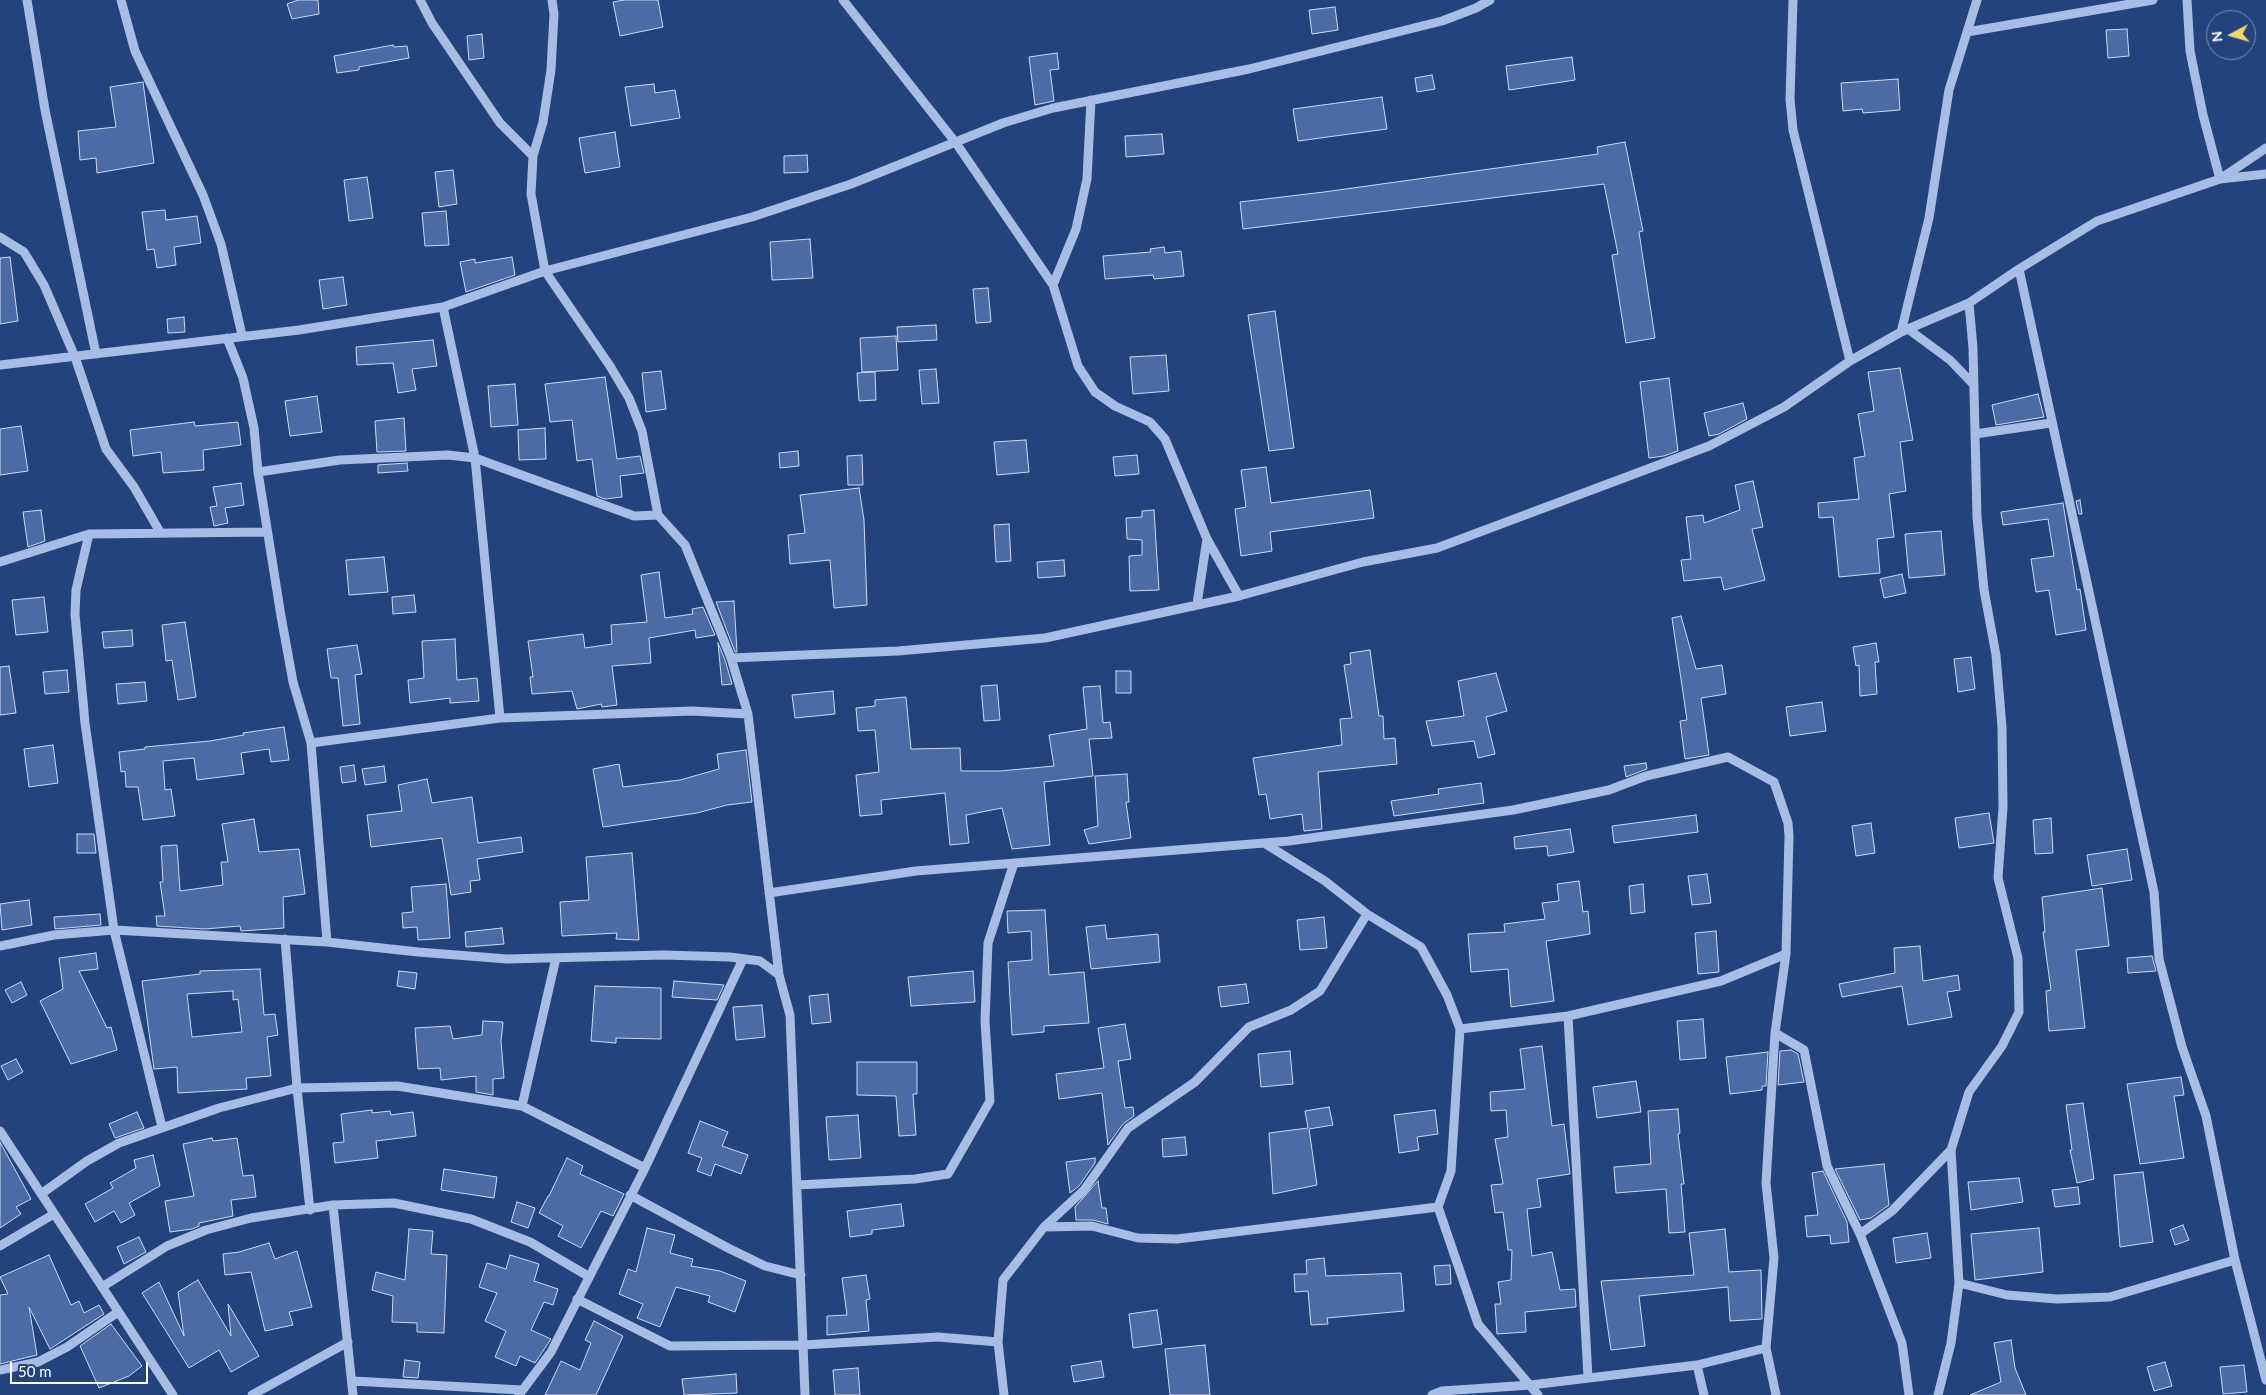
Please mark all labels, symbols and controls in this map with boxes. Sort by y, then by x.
north arrow [2206,10,2256,60]
text: N [2208,30,2226,43]
scale bar [12,1352,150,1384]
text: 50 m [18,1362,52,1380]

